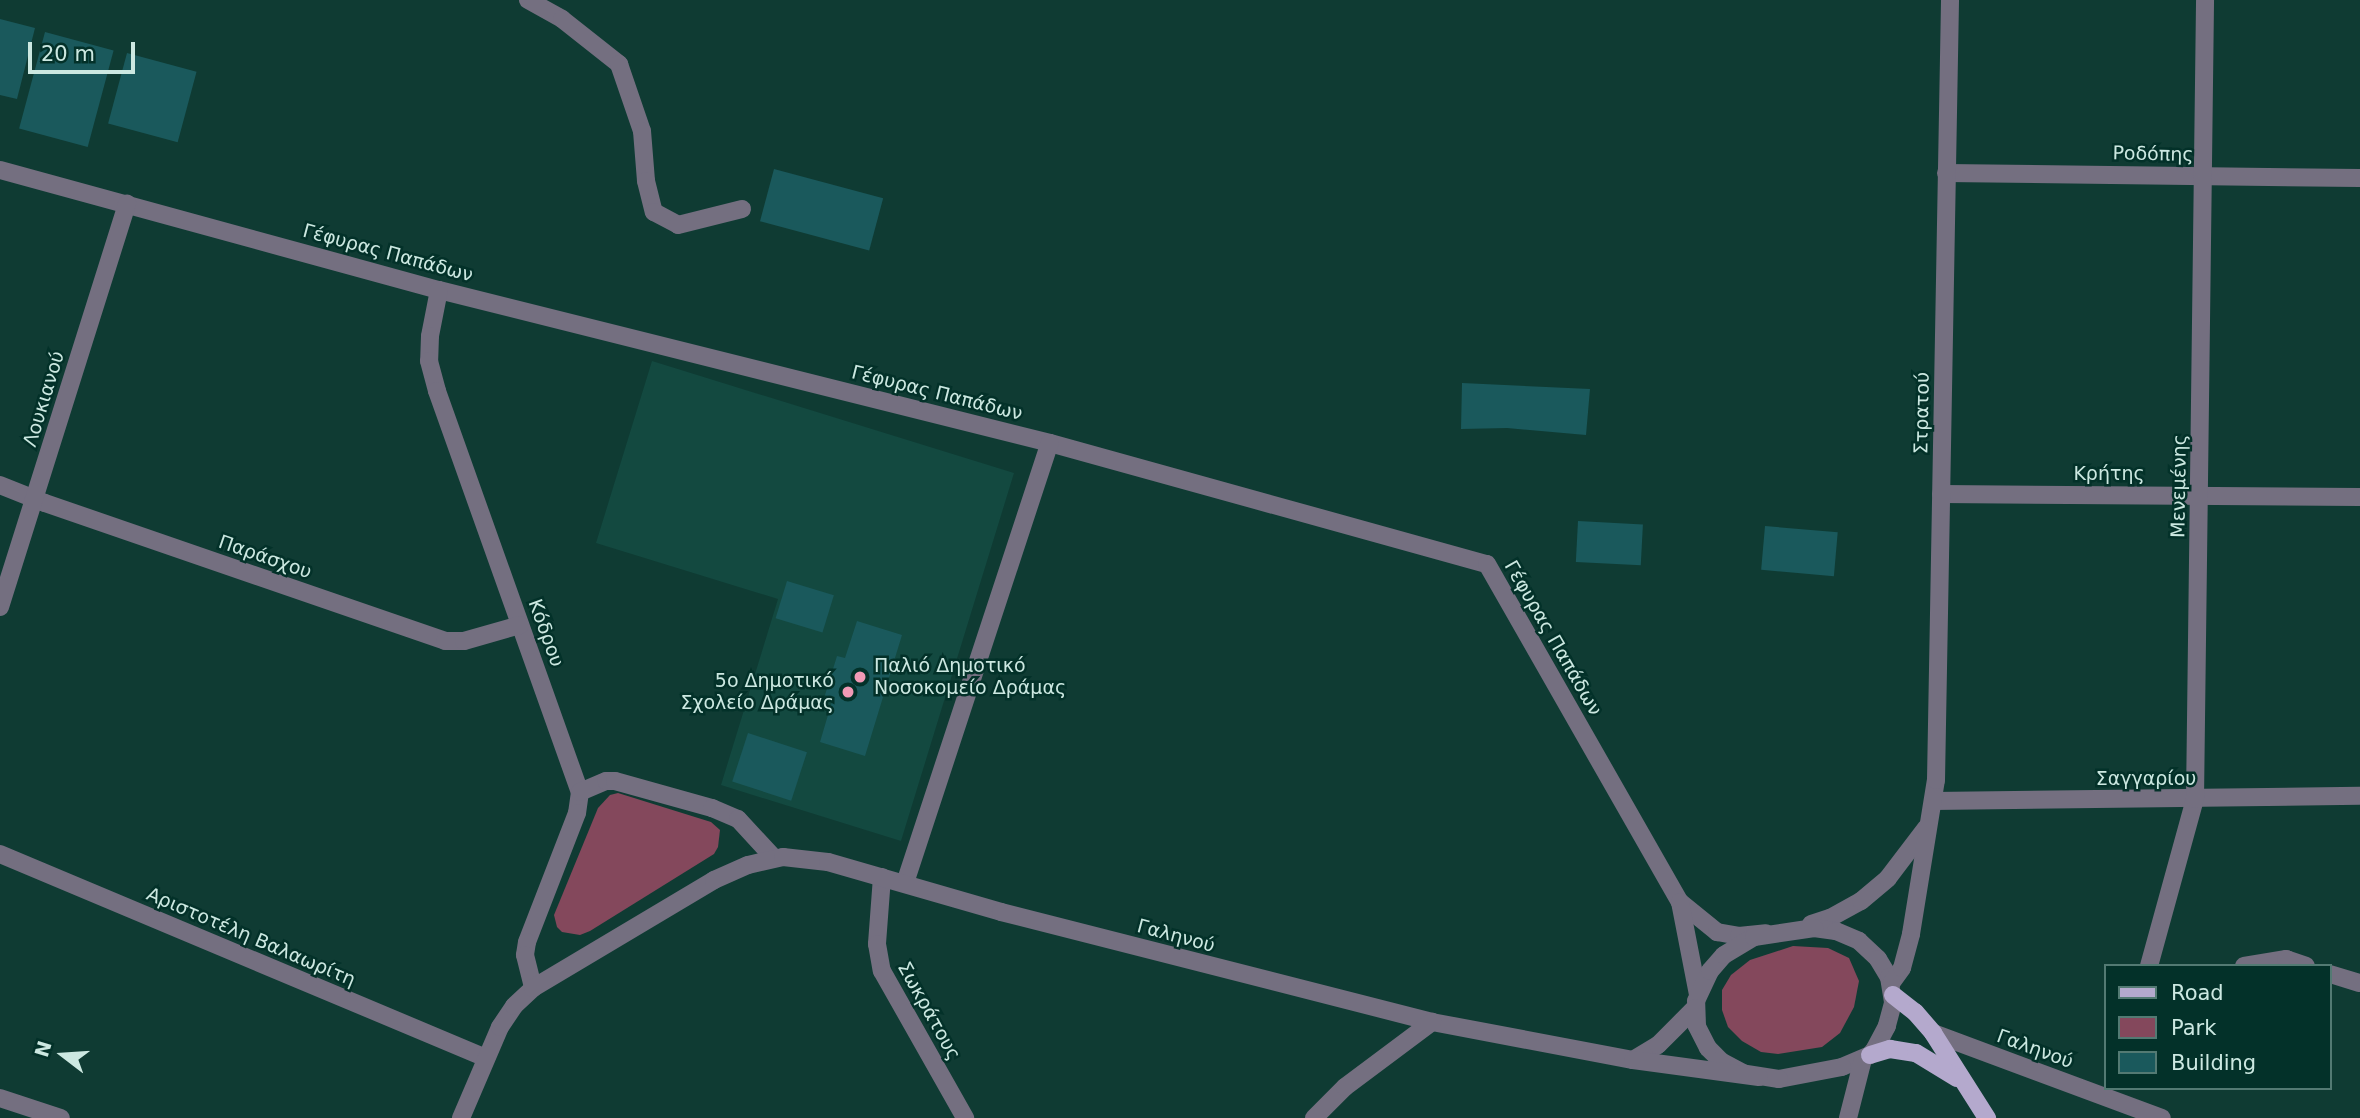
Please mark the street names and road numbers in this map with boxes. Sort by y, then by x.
street label: Ροδόπης [2112,142,2194,166]
street label: Γέφυρας Παπάδων [300,219,476,287]
street label: Λουκιανού [19,348,69,450]
street label: Γέφυρας Παπάδων [849,361,1025,425]
street label: Στρατού [1910,372,1934,454]
street label: Μενεμένης [2167,434,2191,538]
street label: Κρήτης [2073,463,2145,485]
street label: Παράσχου [215,530,315,584]
street label: Γέφυρας Παπάδων [1499,556,1607,720]
street label: Κόδρου [523,596,569,670]
street label: Σαγγαρίου [2096,768,2196,790]
street label: Αριστοτέλη Βαλαωρίτη [143,883,359,991]
street label: Γαληνού [1135,915,1217,957]
street label: Σωκράτους [893,958,965,1064]
street label: Γαληνού [1994,1025,2076,1073]

